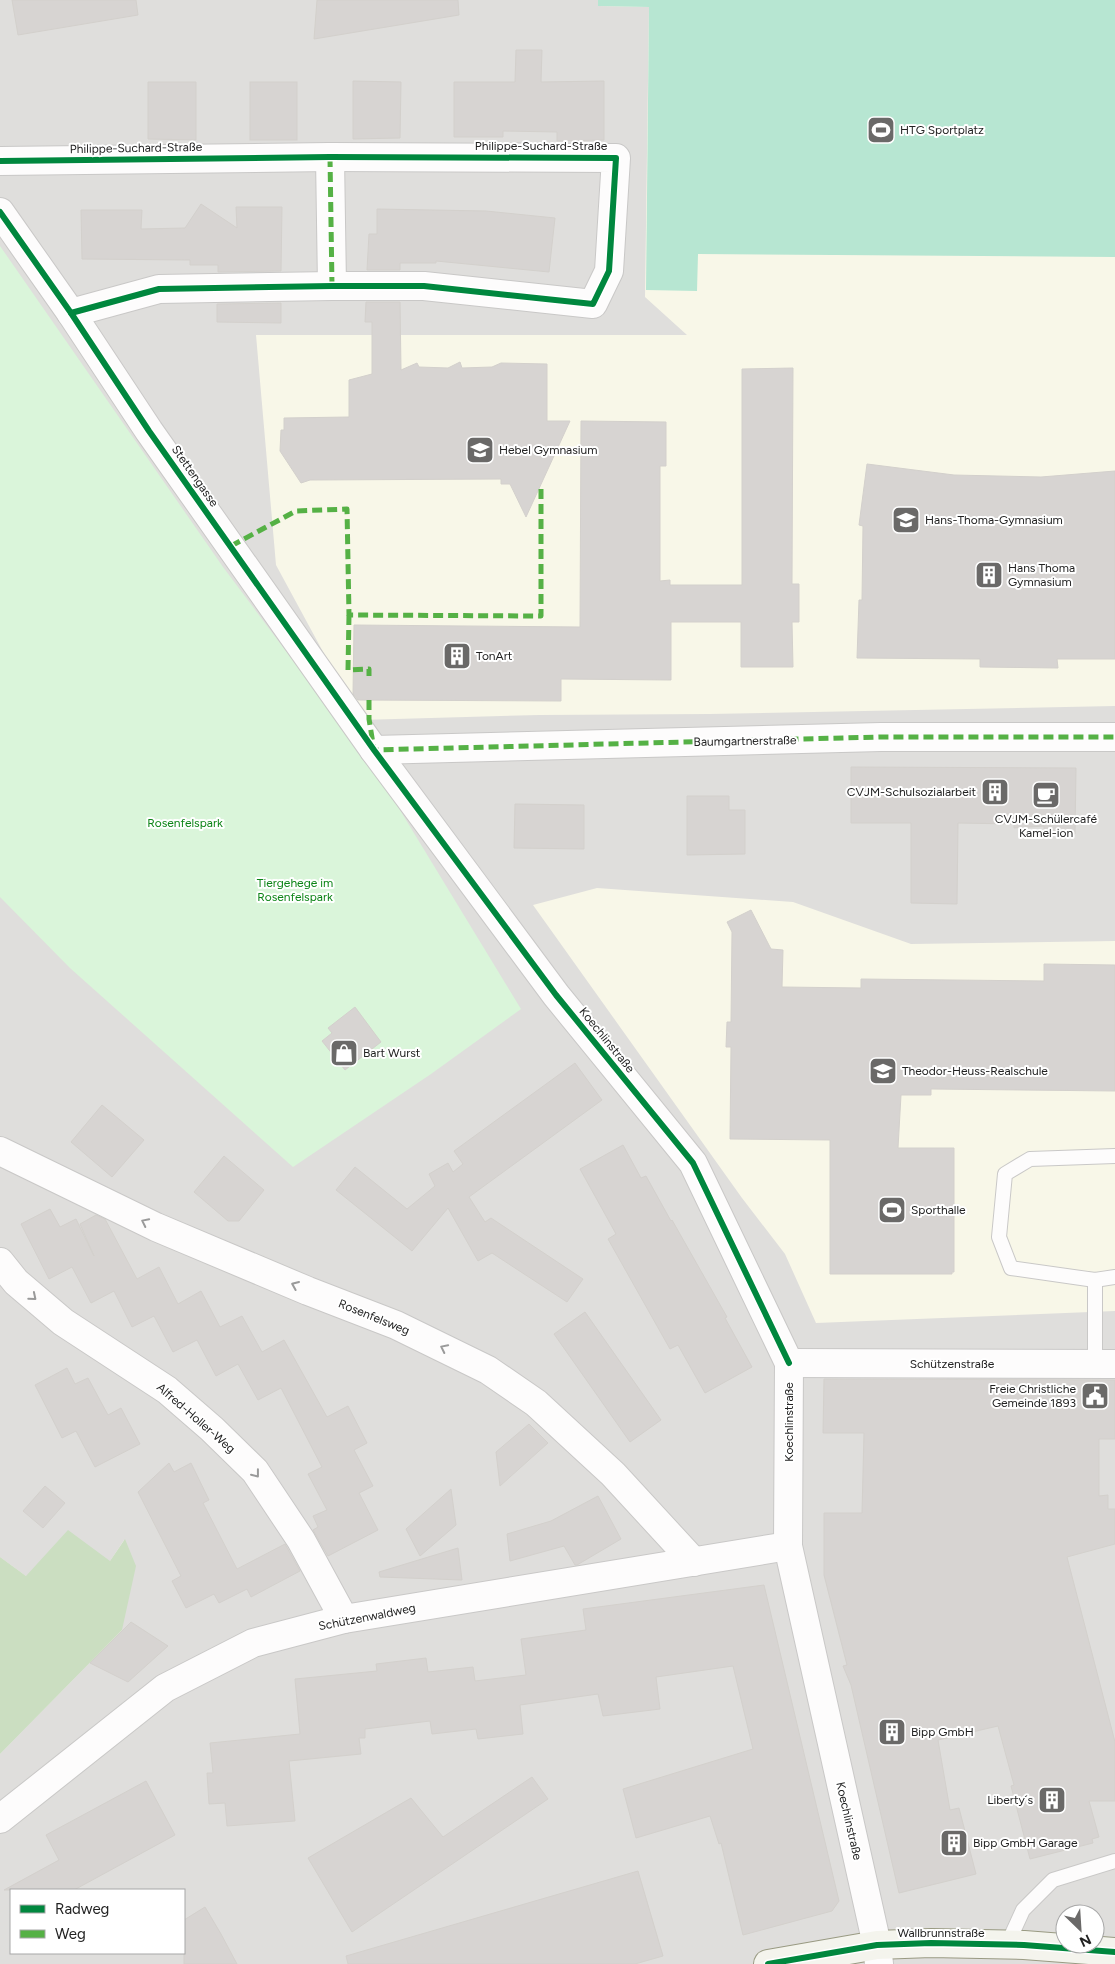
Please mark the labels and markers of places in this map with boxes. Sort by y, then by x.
sports icon: HTG Sportplatz [866,115,896,145]
place label: HTG Sportplatz [900,123,984,137]
school or university icon: Hebel Gymnasium [465,435,495,465]
place label: Hebel Gymnasium [499,443,598,457]
school or university icon: Hans-Thoma-Gymnasium [891,505,921,535]
place label: Hans-Thoma-Gymnasium [925,513,1063,527]
building icon: Hans Thoma Gymnasium [974,560,1004,590]
place label: Hans Thoma Gymnasium [1008,561,1075,589]
building icon: TonArt [442,641,472,671]
place label: TonArt [476,649,513,663]
building icon: CVJM-Schulsozialarbeit [980,777,1010,807]
cafe icon: CVJM-Schülercafé Kamel-ion [1031,780,1061,810]
place label: CVJM-Schulsozialarbeit [847,785,976,799]
place label: CVJM-Schülercafé Kamel-ion [995,812,1098,840]
shop icon: Bart Wurst [329,1038,359,1068]
place label: Bart Wurst [363,1046,421,1060]
school or university icon: Theodor-Heuss-Realschule [868,1056,898,1086]
place label: Theodor-Heuss-Realschule [902,1064,1048,1078]
sports icon: Sporthalle [877,1195,907,1225]
place label: Sporthalle [911,1203,966,1217]
public building icon: Freie Christliche Gemeinde 1893 [1080,1381,1110,1411]
place label: Freie Christliche Gemeinde 1893 [989,1382,1076,1410]
building icon: Bipp GmbH [877,1717,907,1747]
place label: Bipp GmbH [911,1725,974,1739]
building icon: Liberty´s [1037,1785,1067,1815]
place label: Liberty´s [987,1793,1033,1807]
building icon: Bipp GmbH Garage [939,1828,969,1858]
place label: Bipp GmbH Garage [973,1836,1078,1850]

